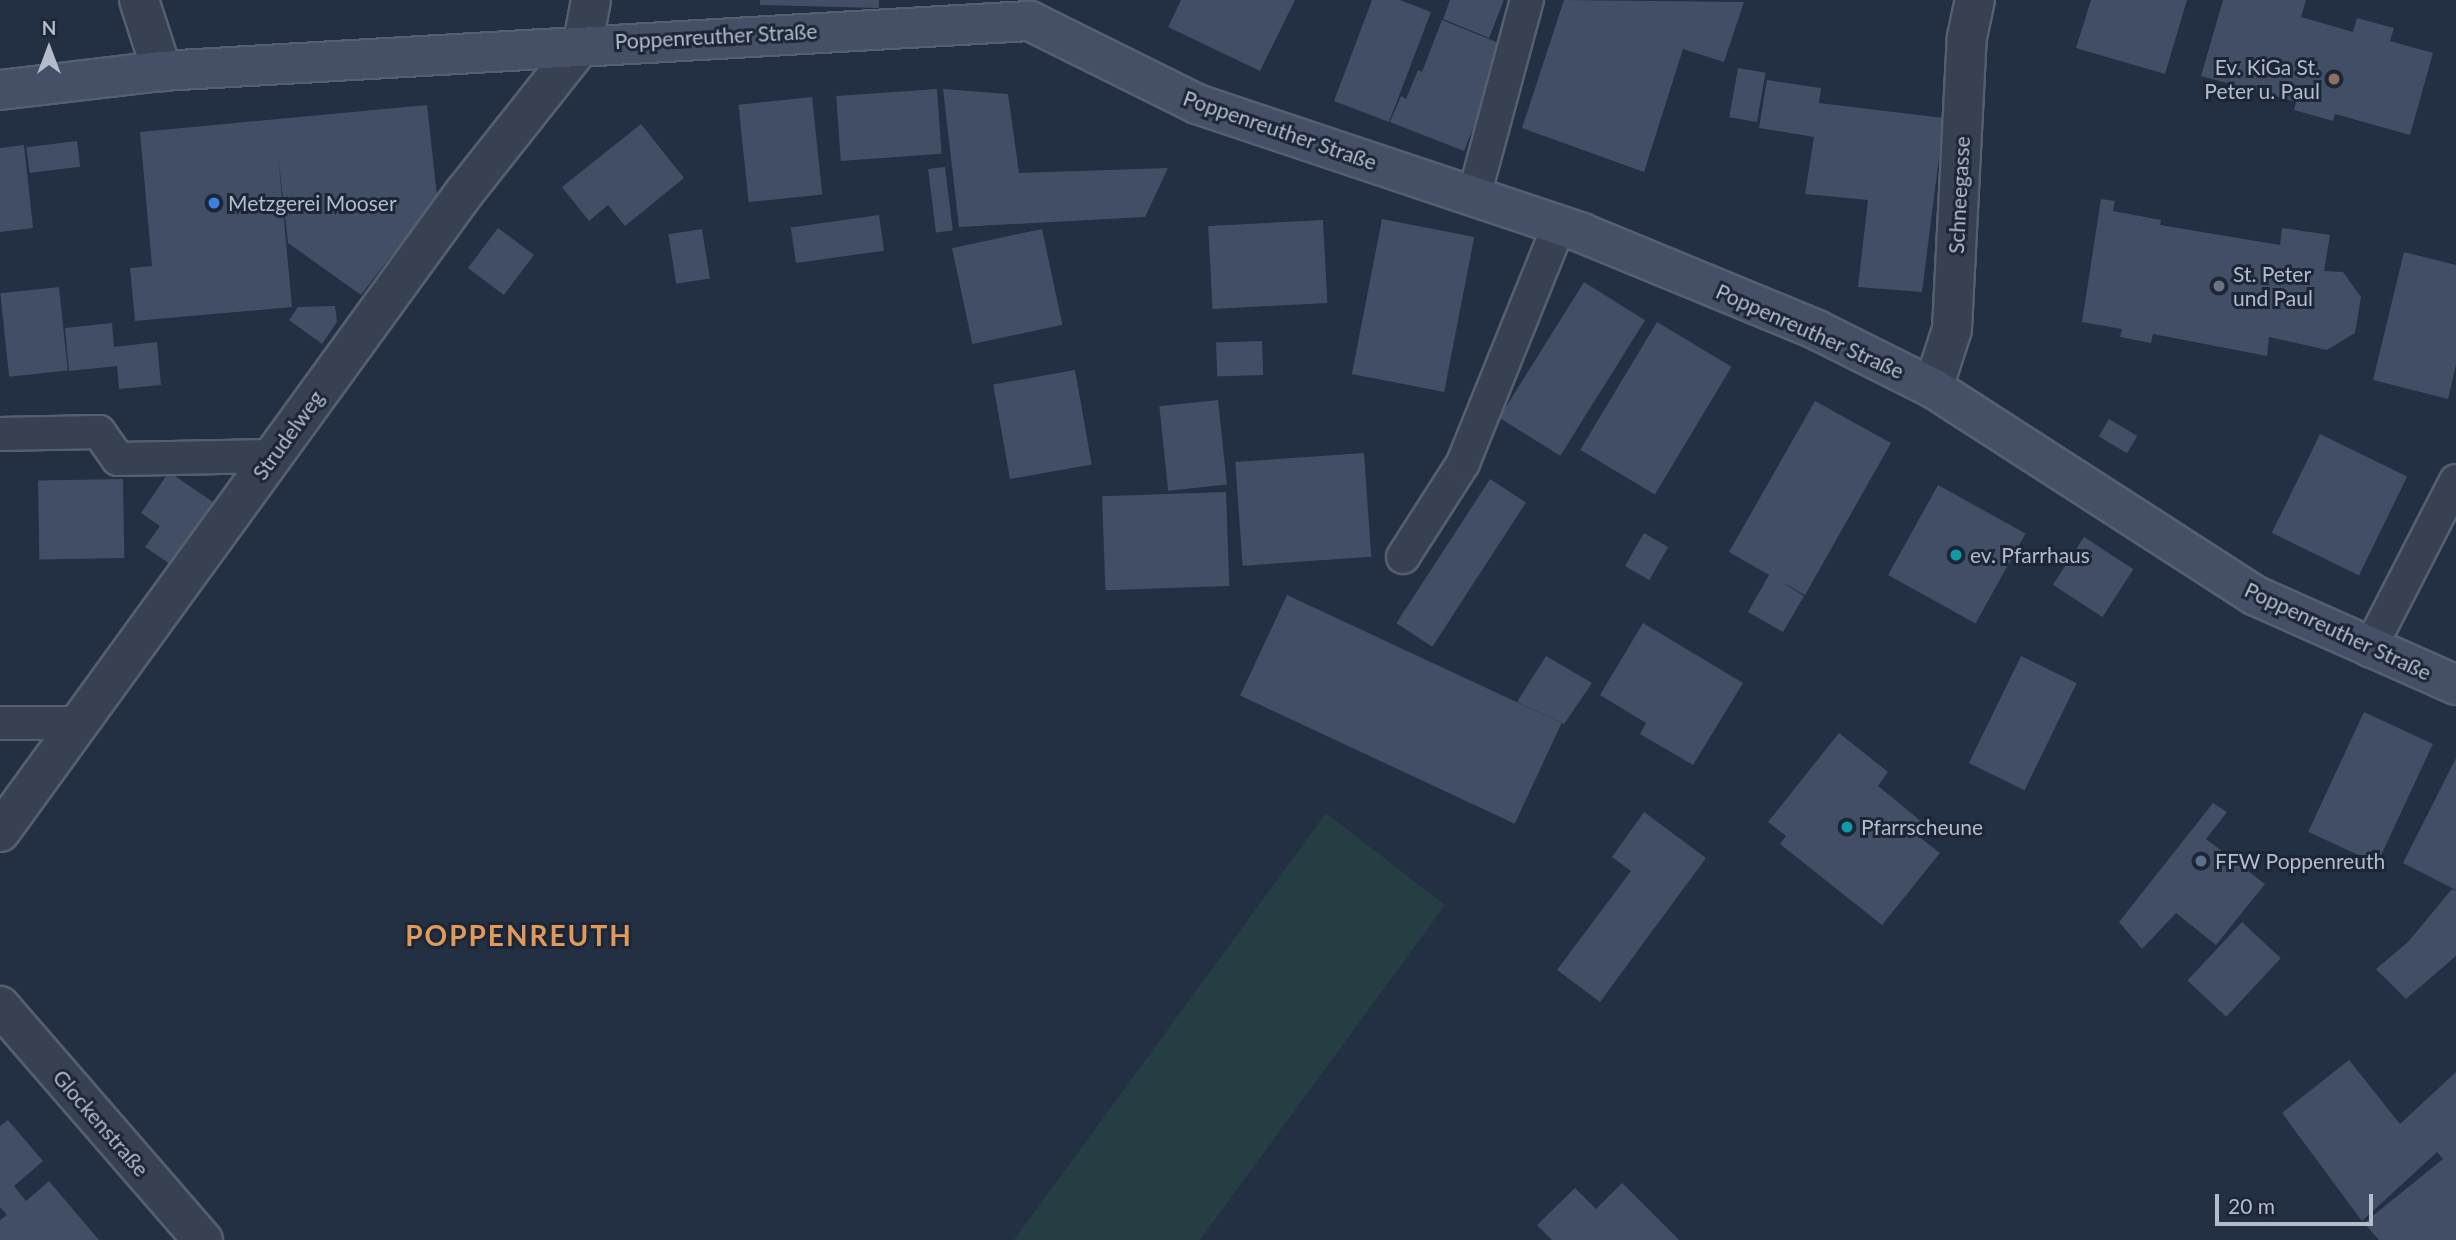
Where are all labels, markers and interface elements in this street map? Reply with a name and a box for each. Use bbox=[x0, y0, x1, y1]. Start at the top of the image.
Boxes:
north arrow bbox=[14, 14, 84, 84]
text: N bbox=[42, 16, 56, 39]
street label: Poppenreuther Straße bbox=[614, 18, 818, 54]
place label: Ev. KiGa St. Peter u. Paul bbox=[2204, 54, 2320, 104]
marker: Ev. KiGa St. Peter u. Paul bbox=[2326, 71, 2342, 87]
street label: Poppenreuther Straße bbox=[1180, 85, 1380, 175]
street label: Schneegasse bbox=[1943, 136, 1975, 254]
place label: Metzgerei Mooser bbox=[228, 190, 397, 216]
marker: Metzgerei Mooser bbox=[206, 195, 222, 211]
place label: St. Peter und Paul bbox=[2233, 261, 2313, 311]
street label: Poppenreuther Straße bbox=[1712, 278, 1908, 384]
marker: St. Peter und Paul bbox=[2211, 278, 2227, 294]
street label: Strudelweg bbox=[247, 386, 329, 484]
place label: ev. Pfarrhaus bbox=[1970, 542, 2090, 568]
marker: ev. Pfarrhaus bbox=[1948, 547, 1964, 563]
street label: Poppenreuther Straße bbox=[2241, 577, 2435, 685]
place label: Pfarrscheune bbox=[1861, 814, 1983, 840]
marker: Pfarrscheune bbox=[1839, 819, 1855, 835]
place label: FFW Poppenreuth bbox=[2215, 848, 2385, 874]
marker: FFW Poppenreuth bbox=[2193, 853, 2209, 869]
district label: POPPENREUTH bbox=[407, 918, 631, 952]
street label: Glockenstraße bbox=[48, 1065, 154, 1181]
scale bar bbox=[2218, 1180, 2376, 1224]
text: 20 m bbox=[2228, 1193, 2275, 1218]

